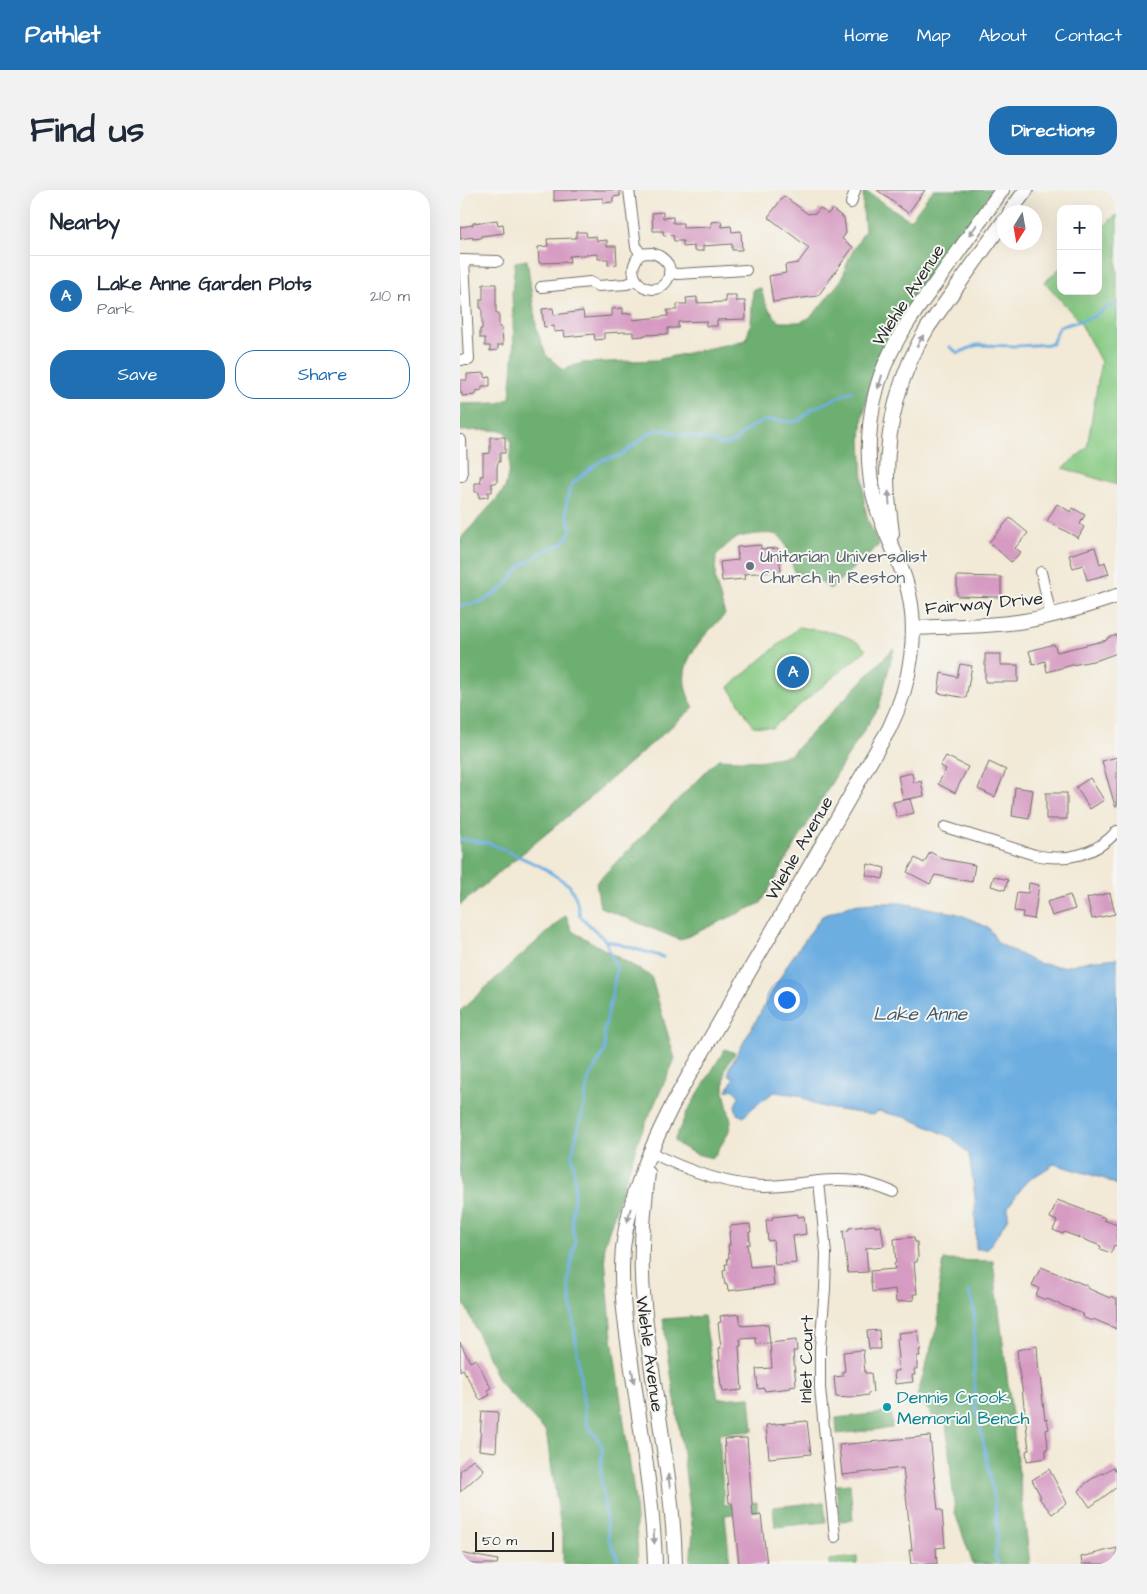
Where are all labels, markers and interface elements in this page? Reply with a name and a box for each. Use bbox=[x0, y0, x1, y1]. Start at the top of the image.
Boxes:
text: Pathlet bbox=[25, 18, 101, 52]
text: Home bbox=[844, 23, 889, 48]
text: Map bbox=[917, 23, 951, 48]
text: About bbox=[979, 23, 1027, 48]
text: Contact bbox=[1055, 23, 1122, 48]
text: Find us bbox=[30, 106, 144, 155]
button: Directions bbox=[989, 106, 1117, 155]
north arrow bbox=[997, 205, 1042, 250]
map controls bbox=[1057, 205, 1102, 295]
button: + bbox=[1057, 205, 1102, 250]
text: Nearby bbox=[50, 208, 120, 237]
one-way arrow bbox=[968, 223, 979, 236]
street label: Wiehle Avenue bbox=[866, 239, 951, 351]
button: − bbox=[1057, 250, 1102, 295]
text: Lake Anne Garden Plots bbox=[97, 271, 312, 298]
text: A bbox=[61, 285, 71, 307]
text: 210 m bbox=[370, 285, 410, 307]
text: Park bbox=[97, 298, 134, 320]
one-way arrow bbox=[915, 335, 924, 348]
button: Save bbox=[50, 350, 225, 399]
button: Share bbox=[235, 350, 410, 399]
one-way arrow bbox=[875, 375, 883, 390]
one-way arrow bbox=[884, 490, 892, 506]
place label: Unitarian Universalist Church in Reston bbox=[760, 544, 928, 590]
marker: Unitarian Universalist Church in Reston bbox=[744, 560, 756, 572]
street label: Fairway Drive bbox=[924, 586, 1044, 622]
pin: A bbox=[777, 653, 809, 691]
street label: Wiehle Avenue bbox=[759, 791, 840, 905]
your location bbox=[774, 987, 800, 1013]
water label: Lake Anne bbox=[873, 1001, 969, 1028]
one-way arrow bbox=[625, 1207, 633, 1222]
street label: Wiehle Avenue bbox=[629, 1295, 670, 1414]
street label: Inlet Court bbox=[793, 1314, 820, 1403]
one-way arrow bbox=[629, 1368, 637, 1384]
place label: Dennis Crook Memorial Bench bbox=[897, 1385, 1030, 1431]
marker: Dennis Crook Memorial Bench bbox=[881, 1401, 893, 1413]
one-way arrow bbox=[664, 1472, 672, 1488]
scale bar bbox=[475, 1529, 554, 1552]
one-way arrow bbox=[650, 1529, 658, 1545]
text: 50 m bbox=[482, 1531, 517, 1551]

